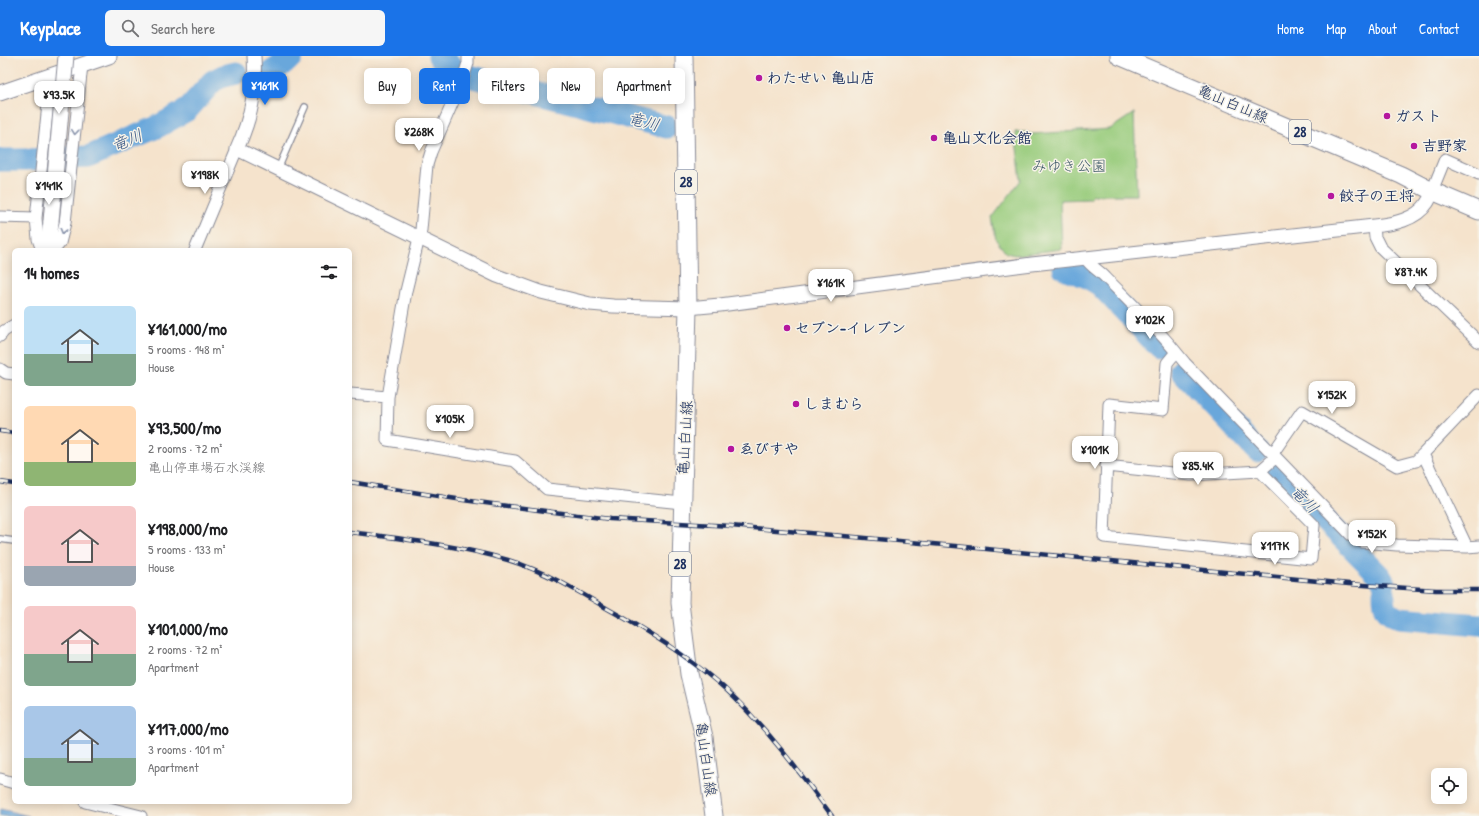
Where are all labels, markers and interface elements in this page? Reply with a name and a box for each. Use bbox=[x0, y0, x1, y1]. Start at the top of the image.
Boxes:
search box bbox=[105, 10, 385, 46]
text: Keyplace bbox=[20, 15, 81, 41]
icon: search bbox=[119, 17, 141, 39]
text: Search here bbox=[151, 18, 215, 39]
text: Home bbox=[1277, 19, 1304, 38]
text: Map bbox=[1326, 19, 1346, 38]
text: About bbox=[1368, 19, 1397, 38]
text: Contact bbox=[1419, 19, 1459, 38]
place label: わたせい 亀山店 bbox=[767, 67, 875, 88]
chip: Buy bbox=[364, 68, 411, 104]
chip: Rent bbox=[419, 68, 470, 104]
chip: Filters bbox=[478, 68, 539, 104]
chip: New bbox=[547, 68, 595, 104]
chip: Apartment bbox=[603, 68, 685, 104]
pin: ¥161K bbox=[237, 72, 293, 106]
marker: わたせい 亀山店 bbox=[754, 73, 764, 83]
text: ¥161K bbox=[251, 76, 279, 94]
street label: 亀山白山線 bbox=[1195, 79, 1272, 128]
pin: ¥93.5K bbox=[26, 81, 92, 115]
text: ¥93.5K bbox=[43, 85, 75, 103]
place label: ガスト bbox=[1395, 105, 1442, 126]
water label: 竜川 bbox=[626, 106, 662, 136]
marker: ガスト bbox=[1382, 111, 1392, 121]
pin: ¥268K bbox=[391, 118, 447, 152]
road number: 28 bbox=[1289, 120, 1311, 144]
text: ¥268K bbox=[404, 122, 434, 140]
water label: 竜川 bbox=[108, 124, 146, 156]
place label: 亀山文化会館 bbox=[942, 127, 1032, 148]
one-way arrow bbox=[71, 129, 80, 135]
marker: 亀山文化会館 bbox=[929, 133, 939, 143]
place label: 吉野家 bbox=[1422, 135, 1467, 156]
marker: 吉野家 bbox=[1409, 141, 1419, 151]
park label: みゆき公園 bbox=[1031, 155, 1107, 176]
pin: ¥198K bbox=[177, 161, 233, 195]
text: ¥198K bbox=[191, 165, 219, 183]
road number: 28 bbox=[675, 170, 697, 194]
pin: ¥141K bbox=[21, 172, 77, 206]
text: ¥141K bbox=[35, 176, 63, 194]
place label: 餃子の王将 bbox=[1339, 185, 1414, 206]
marker: 餃子の王将 bbox=[1326, 191, 1336, 201]
one-way arrow bbox=[59, 227, 68, 234]
pin: ¥87.4K bbox=[1378, 258, 1444, 292]
text: 14 homes bbox=[24, 261, 79, 284]
icon: filters bbox=[318, 261, 340, 283]
text: ¥87.4K bbox=[1395, 262, 1427, 280]
pin: ¥161K bbox=[803, 269, 859, 303]
text: ¥161K bbox=[817, 273, 845, 291]
pin: ¥102K bbox=[1122, 306, 1178, 340]
text: ¥102K bbox=[1135, 310, 1165, 328]
text: ¥161,000/mo bbox=[148, 317, 227, 340]
place label: セブン-イレブン bbox=[795, 317, 906, 338]
icon: home bbox=[56, 322, 104, 370]
marker: セブン-イレブン bbox=[782, 323, 792, 333]
text: 5 rooms · 148 m² bbox=[148, 340, 224, 358]
text: House bbox=[148, 358, 175, 376]
pin: ¥152K bbox=[1304, 381, 1360, 415]
text: ¥152K bbox=[1317, 385, 1347, 403]
place label: しまむら bbox=[804, 393, 864, 414]
marker: しまむら bbox=[791, 399, 801, 409]
street label: 亀山白山線 bbox=[672, 400, 697, 476]
pin: ¥105K bbox=[422, 405, 478, 439]
text: ¥105K bbox=[436, 409, 464, 427]
text: ¥93,500/mo bbox=[148, 416, 221, 439]
icon: home bbox=[56, 422, 104, 470]
pin: ¥101K bbox=[1067, 436, 1123, 470]
place label: ゑびすや bbox=[739, 438, 799, 459]
text: 2 rooms · 72 m² bbox=[148, 439, 222, 457]
text: ¥101K bbox=[1081, 440, 1109, 458]
marker: ゑびすや bbox=[726, 444, 736, 454]
pin: ¥85.4K bbox=[1165, 452, 1231, 486]
text: ¥85.4K bbox=[1182, 456, 1214, 474]
text: 亀山停車場石水渓線 bbox=[148, 458, 265, 476]
water label: 竜川 bbox=[1286, 480, 1324, 518]
text: ¥198,000/mo bbox=[148, 517, 228, 540]
pin: ¥152K bbox=[1344, 520, 1400, 554]
icon: home bbox=[56, 522, 104, 570]
text: ¥152K bbox=[1357, 524, 1387, 542]
pin: ¥117K bbox=[1247, 532, 1303, 566]
text: ¥117K bbox=[1261, 536, 1289, 554]
text: 5 rooms · 133 m² bbox=[148, 540, 226, 558]
road number: 28 bbox=[669, 552, 691, 576]
text: House bbox=[148, 558, 175, 576]
text: ¥101,000/mo bbox=[148, 617, 228, 640]
icon: home bbox=[56, 622, 104, 670]
text: 2 rooms · 72 m² bbox=[148, 640, 222, 658]
text: Apartment bbox=[148, 658, 199, 676]
text: ¥117,000/mo bbox=[148, 717, 229, 740]
street label: 亀山白山線 bbox=[691, 720, 722, 798]
icon: home bbox=[56, 722, 104, 770]
text: 3 rooms · 101 m² bbox=[148, 740, 225, 758]
text: Apartment bbox=[148, 758, 199, 776]
map controls bbox=[1431, 768, 1467, 804]
button: locate bbox=[1431, 768, 1467, 804]

